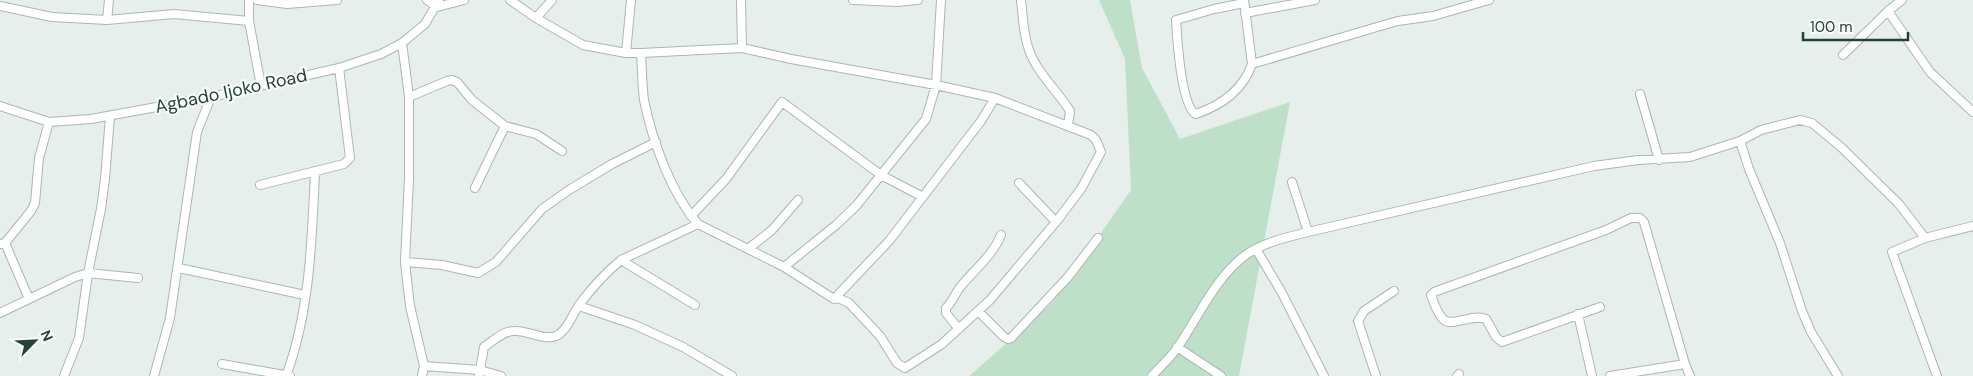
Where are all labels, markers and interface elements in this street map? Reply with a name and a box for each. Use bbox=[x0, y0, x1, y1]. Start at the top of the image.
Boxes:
scale bar bbox=[1803, 10, 1908, 42]
text: 100 m bbox=[1810, 17, 1853, 37]
street label: Agbado Ijoko Road bbox=[153, 63, 309, 119]
north arrow bbox=[10, 316, 60, 366]
text: N bbox=[37, 327, 57, 344]

